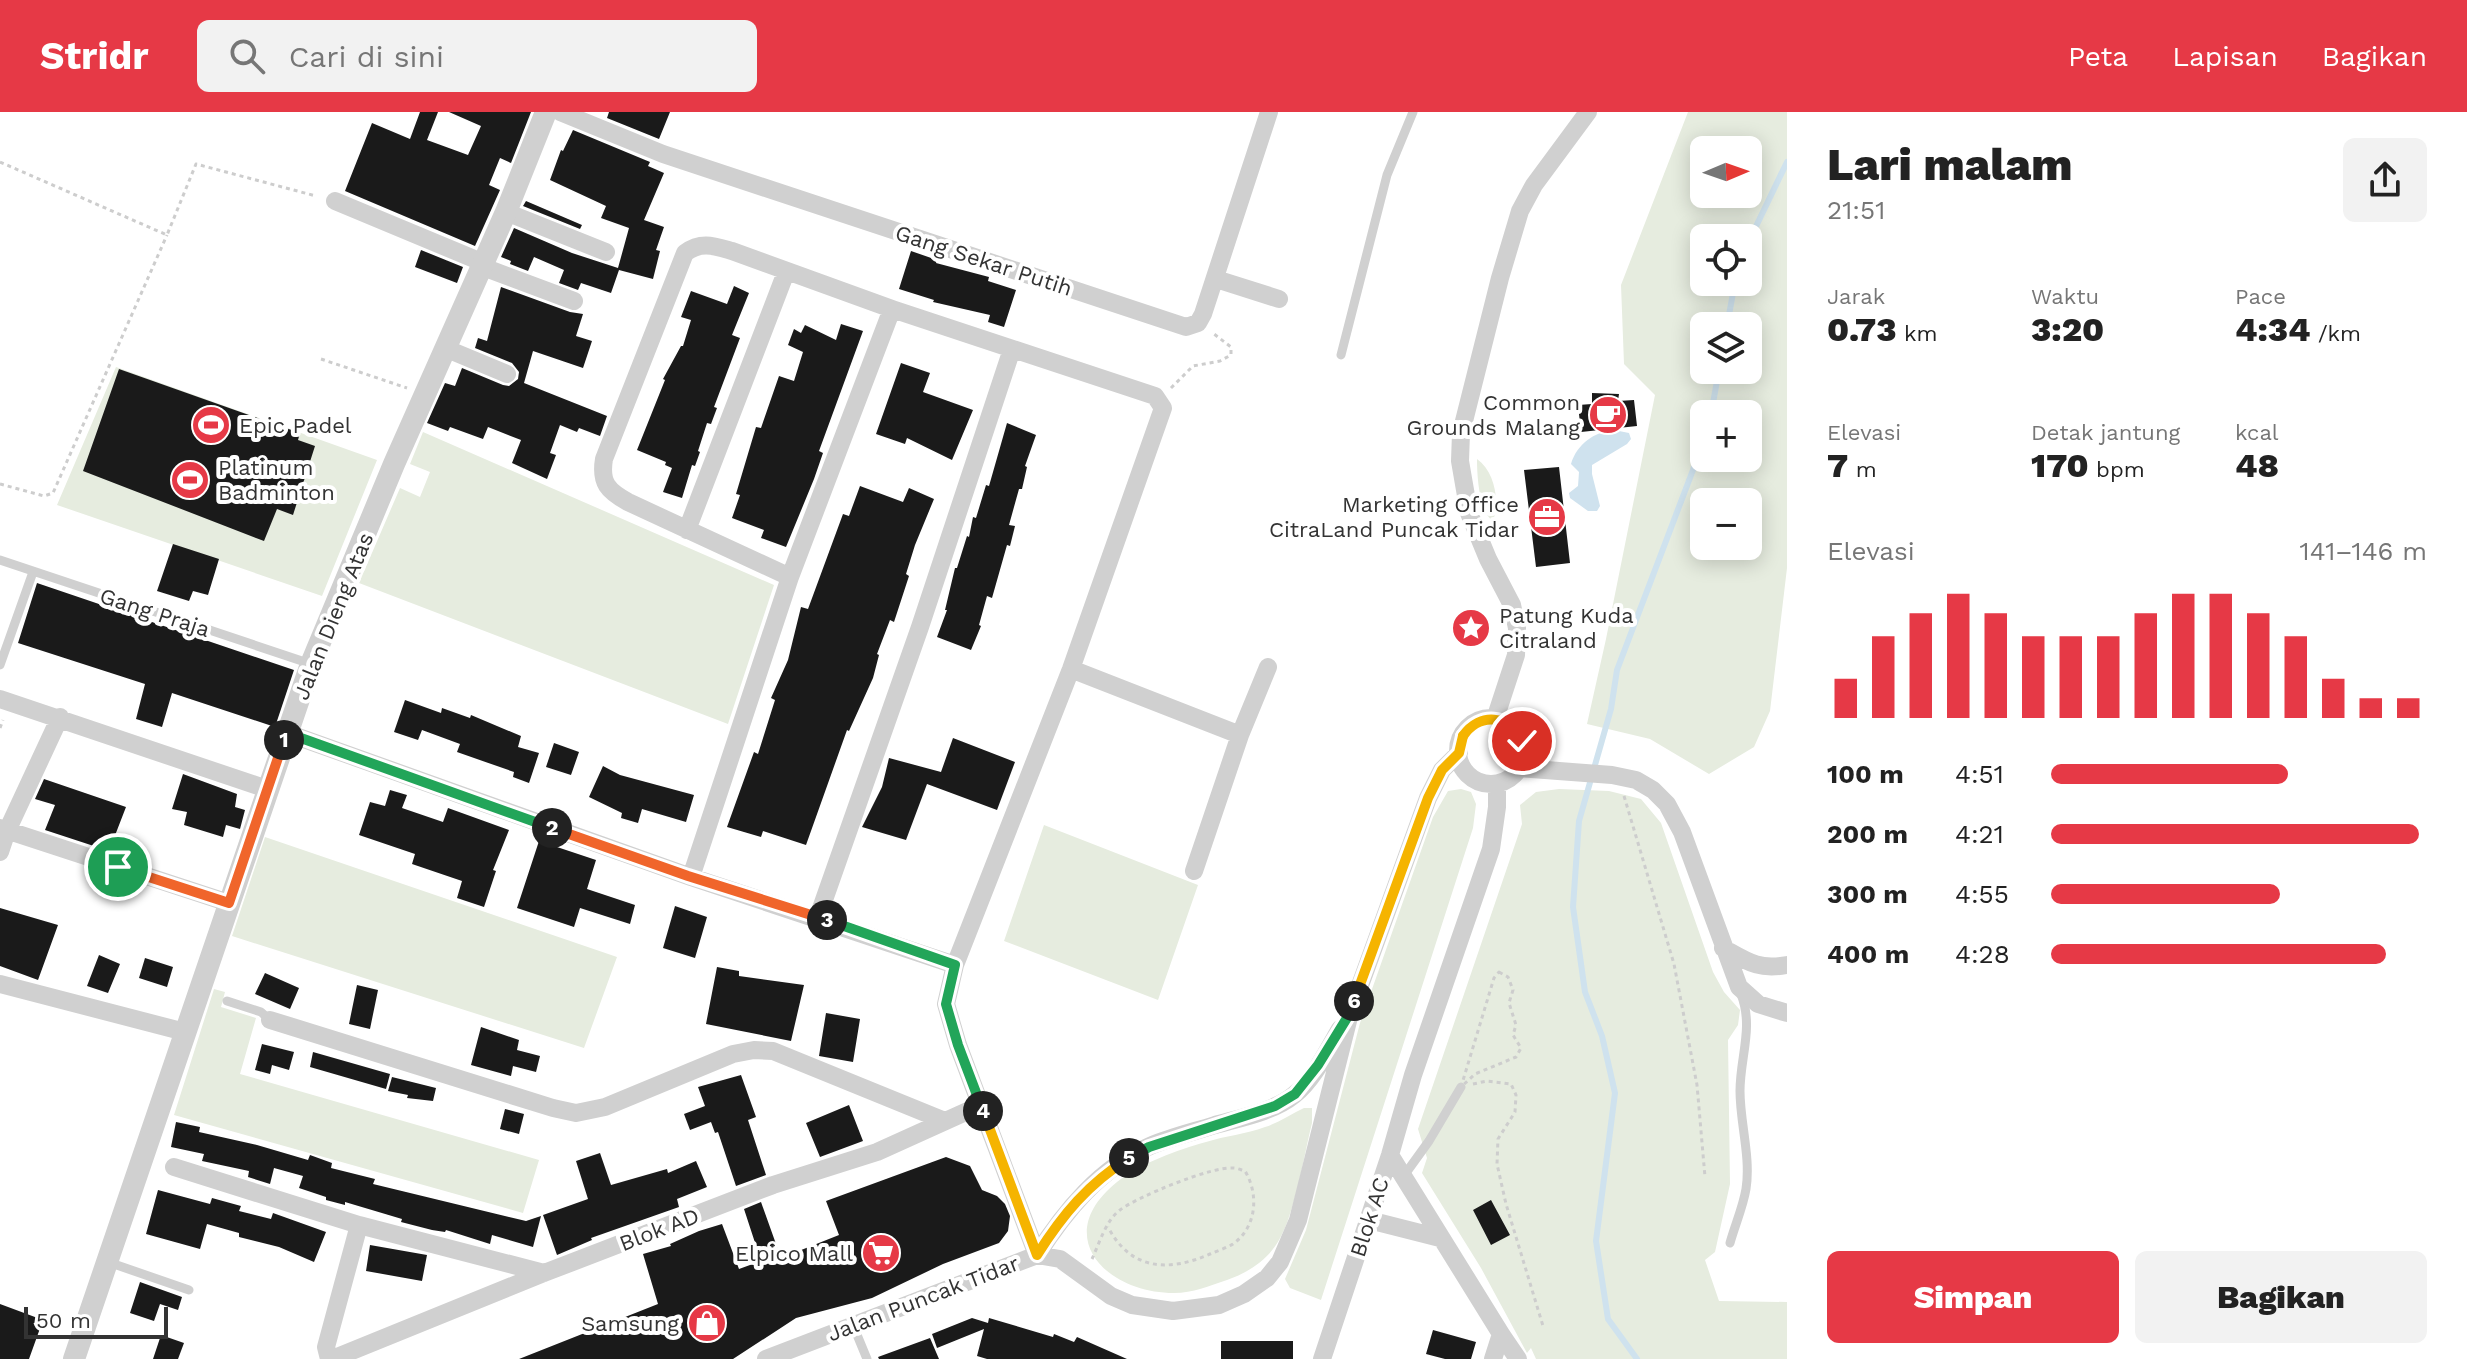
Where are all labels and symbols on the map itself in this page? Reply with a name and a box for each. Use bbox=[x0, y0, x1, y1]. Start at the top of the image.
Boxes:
north arrow bbox=[1690, 136, 1762, 208]
street label: Gang Sekar Putih bbox=[892, 220, 1075, 301]
place label: Common Grounds Malang bbox=[1407, 390, 1580, 440]
cafe icon: Common Grounds Malang bbox=[1587, 394, 1629, 436]
sports icon: Epic Padel bbox=[190, 404, 232, 446]
place label: Epic Padel bbox=[239, 413, 352, 438]
place label: Platinum Badminton bbox=[218, 455, 335, 505]
sports icon: Platinum Badminton bbox=[169, 459, 211, 501]
place label: Marketing Office CitraLand Puncak Tidar bbox=[1269, 492, 1519, 542]
office icon: Marketing Office CitraLand Puncak Tidar bbox=[1526, 496, 1568, 538]
street label: Jalan Dieng Atas bbox=[289, 529, 378, 703]
street label: Gang Praja bbox=[97, 583, 213, 642]
place label: Patung Kuda Citraland bbox=[1499, 603, 1634, 653]
place icon: Patung Kuda Citraland bbox=[1450, 607, 1492, 649]
pin bbox=[1488, 707, 1556, 775]
pin: 1 bbox=[264, 720, 304, 760]
pin: 2 bbox=[532, 808, 572, 848]
pin bbox=[84, 833, 152, 901]
pin: 3 bbox=[807, 900, 847, 940]
pin: 6 bbox=[1334, 981, 1374, 1021]
pin: 4 bbox=[963, 1091, 1003, 1131]
pin: 5 bbox=[1109, 1138, 1149, 1178]
street label: Blok AC bbox=[1345, 1174, 1394, 1260]
street label: Blok AD bbox=[616, 1203, 703, 1256]
supermarket icon: Elpico Mall bbox=[860, 1232, 902, 1274]
place label: Elpico Mall bbox=[735, 1241, 853, 1266]
street label: Jalan Puncak Tidar bbox=[824, 1250, 1022, 1347]
shop icon: Samsung bbox=[686, 1302, 728, 1344]
scale bar bbox=[24, 1303, 168, 1339]
place label: Samsung bbox=[581, 1311, 679, 1336]

